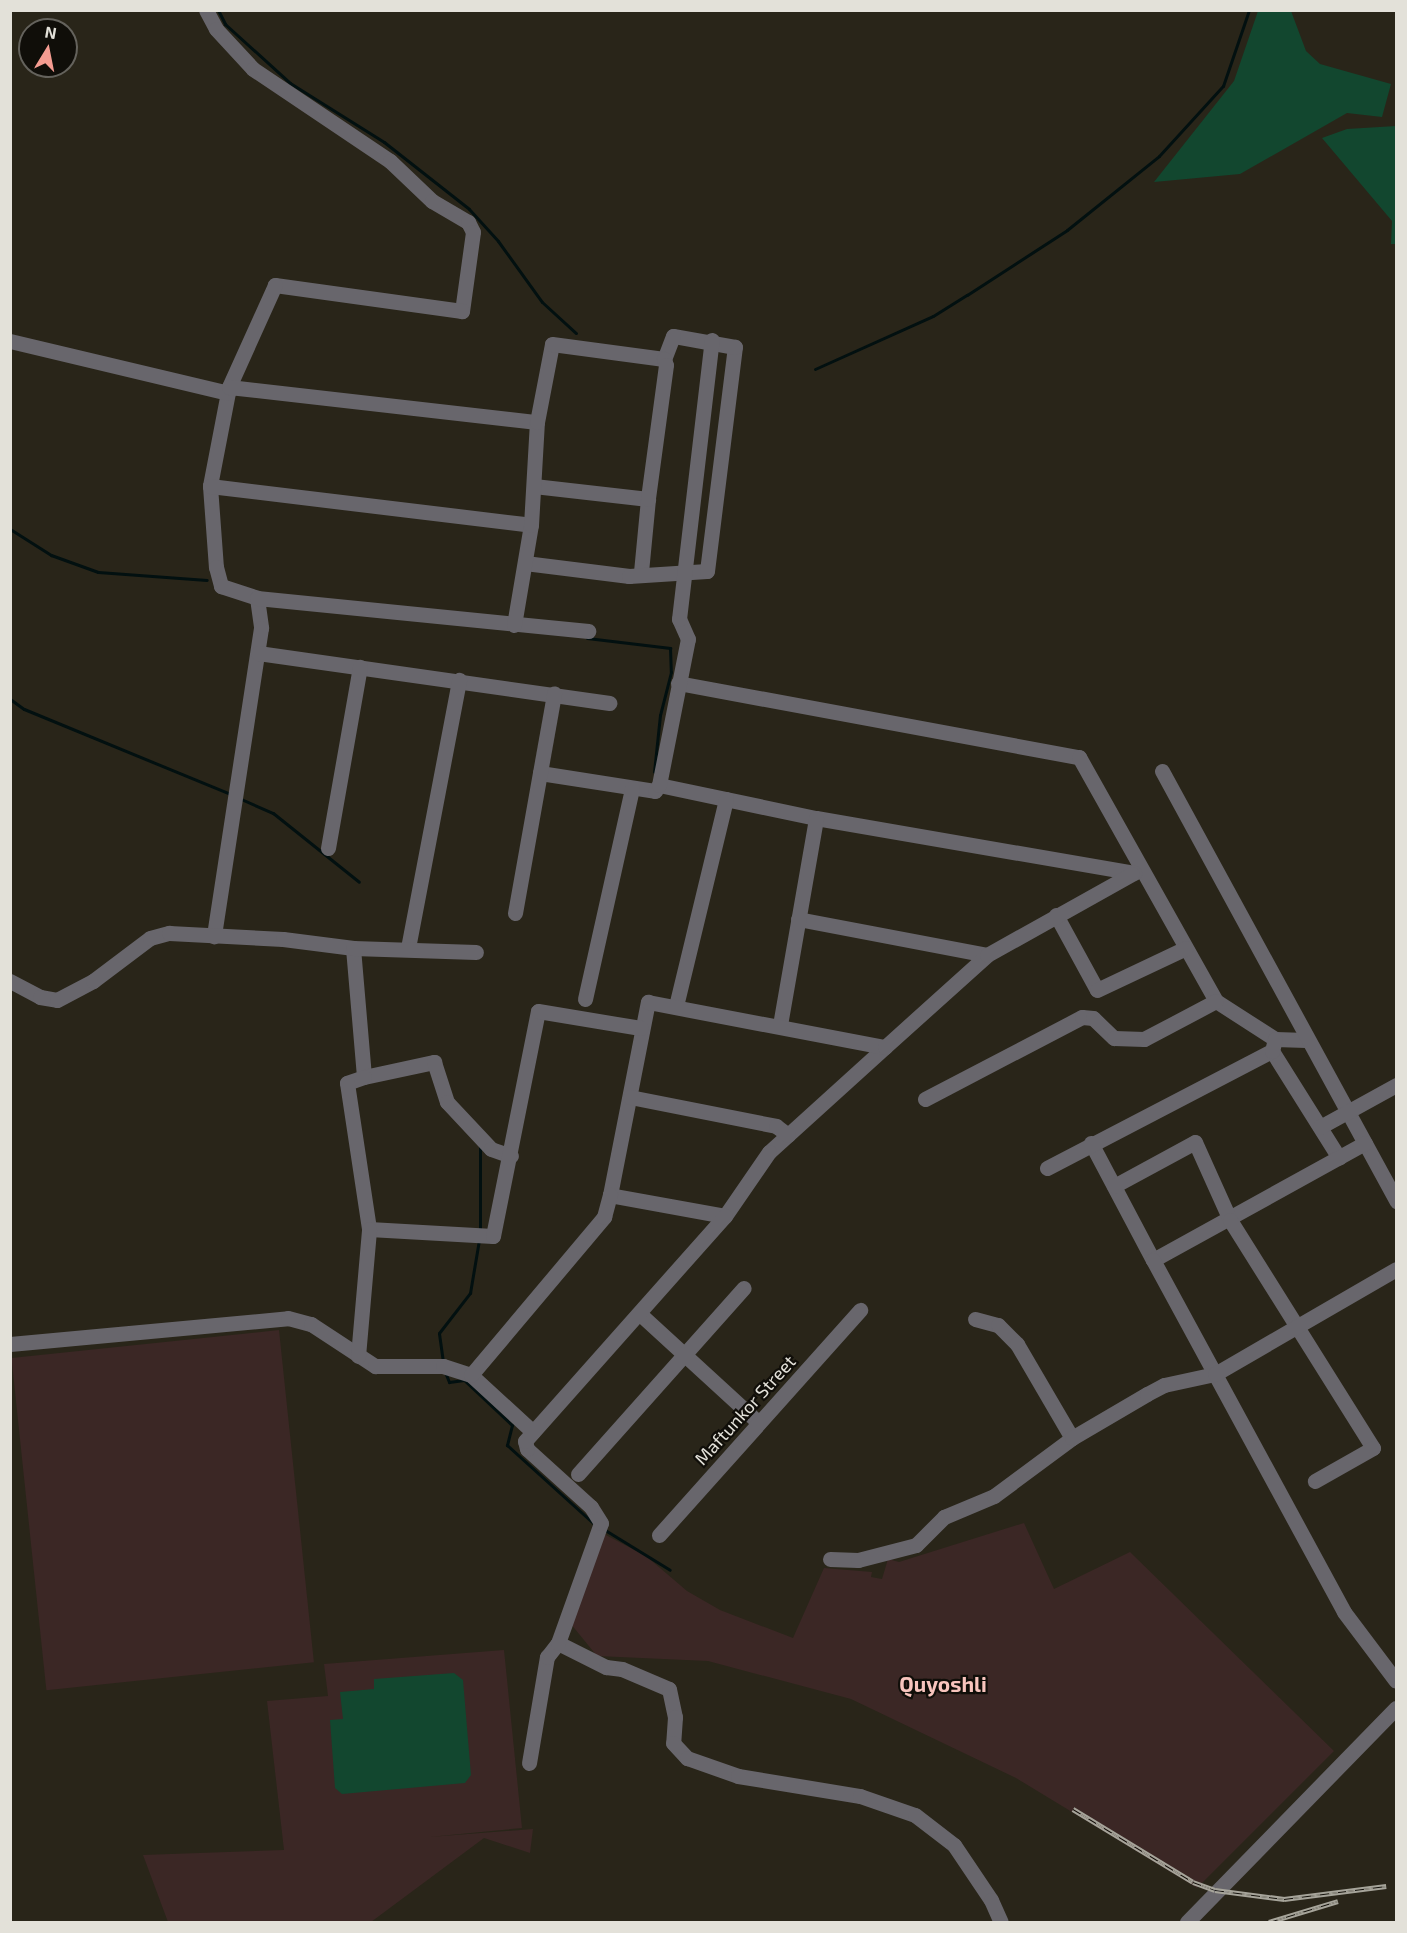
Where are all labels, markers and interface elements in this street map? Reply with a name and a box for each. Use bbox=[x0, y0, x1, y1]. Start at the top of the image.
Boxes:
north arrow bbox=[18, 18, 78, 78]
text: N bbox=[44, 21, 58, 42]
street label: Maftunkor Street bbox=[690, 1351, 800, 1469]
district label: Quyoshli bbox=[899, 1671, 987, 1697]

